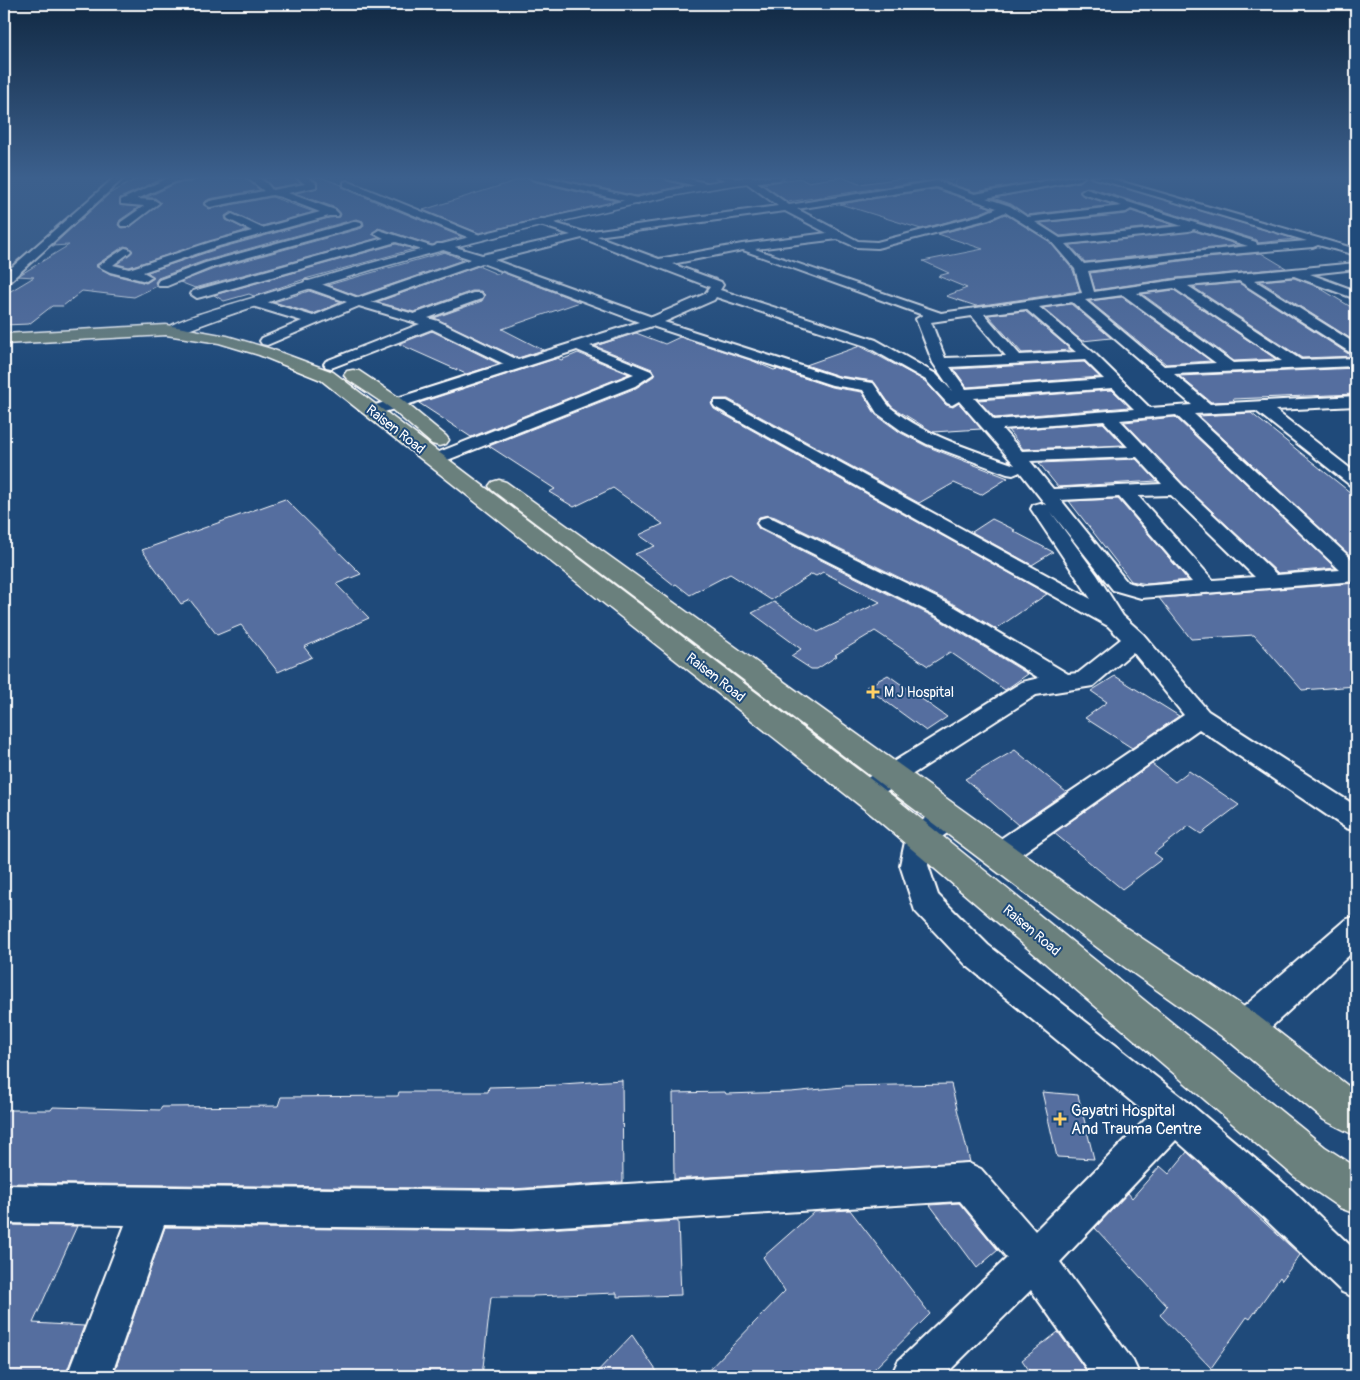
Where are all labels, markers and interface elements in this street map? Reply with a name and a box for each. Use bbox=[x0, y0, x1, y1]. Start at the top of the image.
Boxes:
street label: Raisen Road bbox=[363, 401, 429, 458]
street label: Raisen Road bbox=[683, 649, 749, 706]
place label: M J Hospital bbox=[884, 684, 954, 701]
marker: M J Hospital bbox=[866, 685, 880, 699]
street label: Raisen Road bbox=[999, 901, 1064, 959]
place label: Gayatri Hospital And Trauma Centre bbox=[1071, 1101, 1202, 1139]
marker: Gayatri Hospital And Trauma Centre bbox=[1053, 1112, 1067, 1126]

